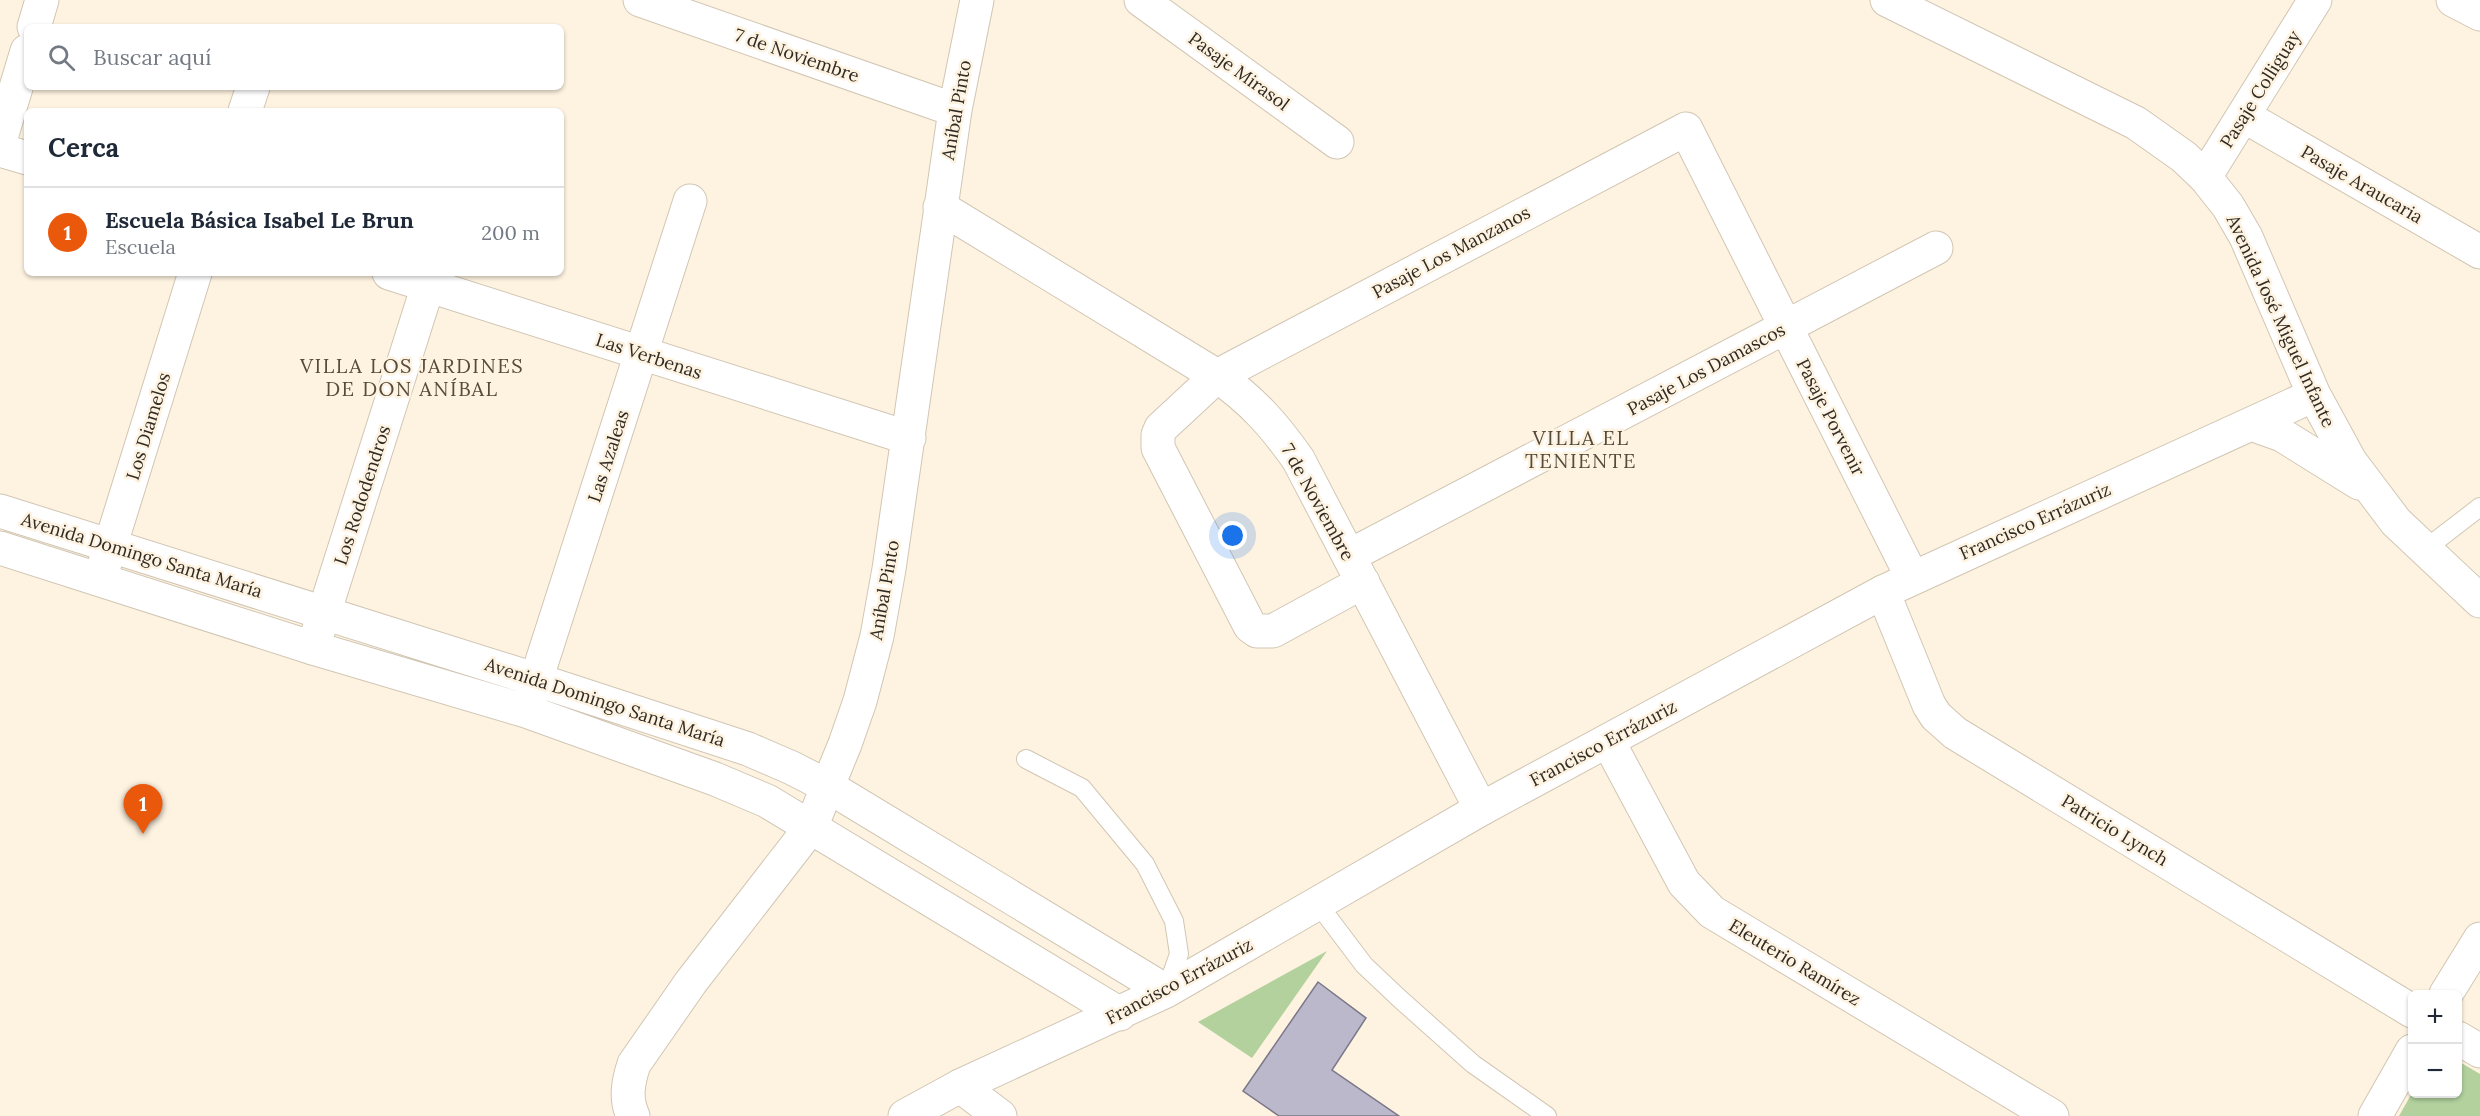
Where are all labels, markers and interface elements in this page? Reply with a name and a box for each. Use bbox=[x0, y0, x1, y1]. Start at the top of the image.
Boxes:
street label: 7 de Noviembre bbox=[732, 23, 863, 87]
search box bbox=[24, 24, 564, 90]
street label: Pasaje Colliguay bbox=[2215, 26, 2306, 152]
street label: Pasaje Mirasol bbox=[1184, 27, 1294, 115]
icon: search bbox=[45, 41, 78, 74]
text: Buscar aquí bbox=[93, 43, 211, 71]
street label: Aníbal Pinto bbox=[936, 58, 976, 163]
text: Cerca bbox=[48, 131, 119, 164]
street label: Pasaje Araucaria bbox=[2297, 140, 2427, 228]
street label: Pasaje Los Manzanos bbox=[1368, 201, 1534, 303]
text: Escuela Básica Isabel Le Brun bbox=[105, 206, 414, 234]
street label: Avenida José Miguel Infante bbox=[2221, 210, 2340, 431]
text: 1 bbox=[63, 220, 72, 245]
text: 200 m bbox=[481, 220, 540, 245]
text: Escuela bbox=[105, 234, 176, 259]
street label: Pasaje Los Damascos bbox=[1623, 318, 1789, 420]
street label: Las Verbenas bbox=[593, 328, 705, 384]
district label: VILLA LOS JARDINES DE DON ANÍBAL bbox=[299, 353, 524, 401]
street label: Pasaje Porvenir bbox=[1792, 354, 1871, 480]
street label: Los Diamelos bbox=[121, 369, 175, 483]
street label: Las Azaleas bbox=[582, 407, 634, 505]
street label: Los Rododendros bbox=[329, 422, 395, 568]
district label: VILLA EL TENIENTE bbox=[1525, 425, 1637, 473]
street label: 7 de Noviembre bbox=[1276, 439, 1360, 565]
street label: Francisco Errázuriz bbox=[1956, 477, 2114, 565]
street label: Avenida Domingo Santa María bbox=[18, 507, 265, 603]
your location bbox=[1218, 521, 1247, 550]
street label: Aníbal Pinto bbox=[864, 538, 904, 643]
street label: Avenida Domingo Santa María bbox=[481, 652, 728, 752]
street label: Francisco Errázuriz bbox=[1526, 695, 1680, 791]
pin: 1 bbox=[124, 784, 162, 834]
street label: Patricio Lynch bbox=[2057, 789, 2173, 871]
street label: Eleuterio Ramírez bbox=[1725, 914, 1865, 1010]
street label: Francisco Errázuriz bbox=[1102, 933, 1256, 1029]
map controls bbox=[2408, 990, 2462, 1098]
button: + bbox=[2408, 990, 2462, 1044]
button: − bbox=[2408, 1044, 2462, 1098]

